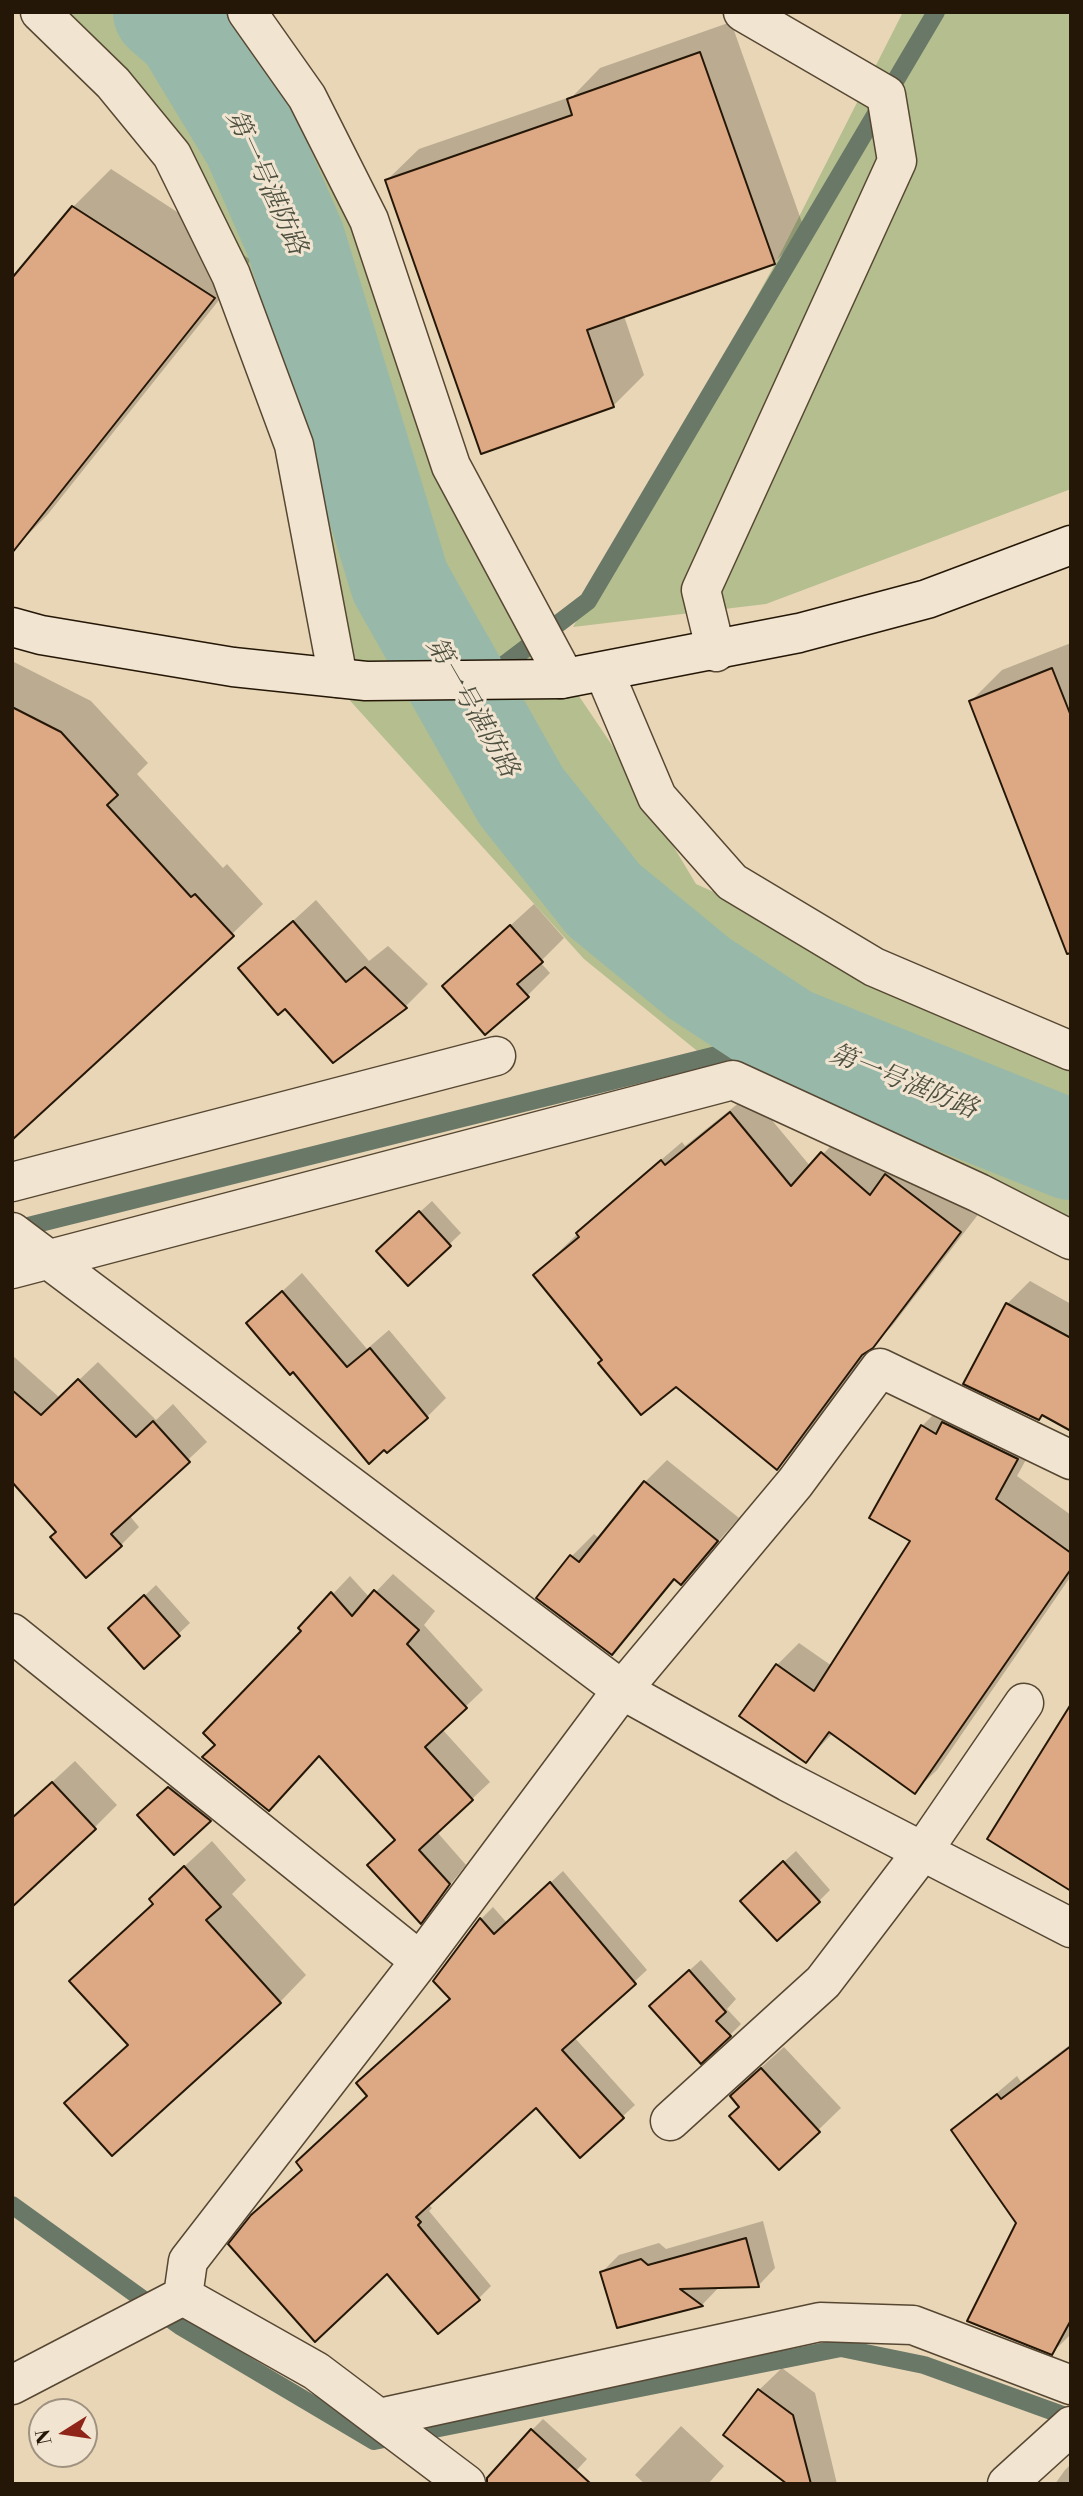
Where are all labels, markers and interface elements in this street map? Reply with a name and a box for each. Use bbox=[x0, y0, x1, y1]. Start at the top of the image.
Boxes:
water label: 第一号湛防路 bbox=[218, 106, 312, 260]
water label: 第一号湛防路 bbox=[418, 633, 524, 783]
water label: 第一号湛防路 bbox=[825, 1039, 981, 1127]
north arrow bbox=[28, 2398, 98, 2468]
text: N bbox=[31, 2427, 58, 2447]

